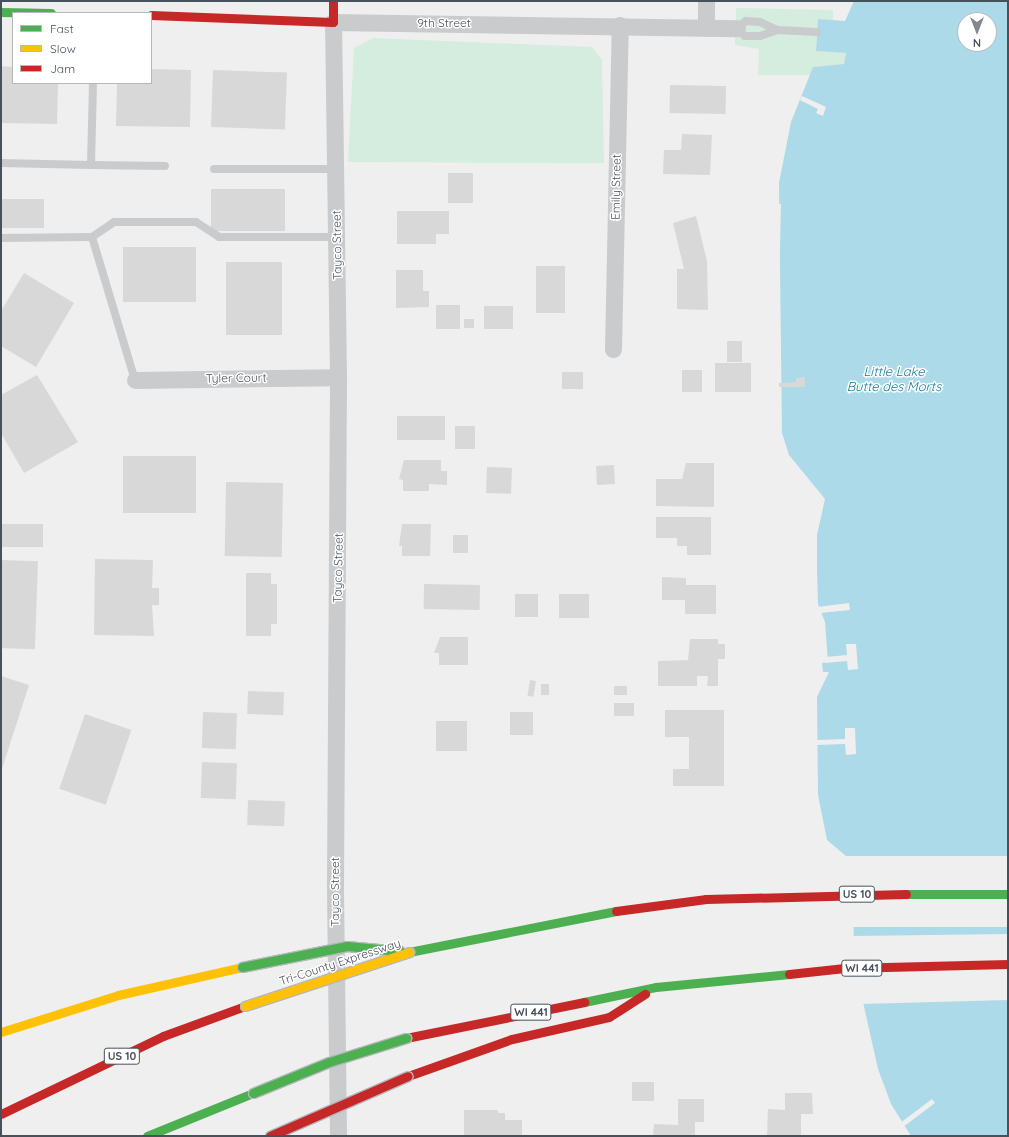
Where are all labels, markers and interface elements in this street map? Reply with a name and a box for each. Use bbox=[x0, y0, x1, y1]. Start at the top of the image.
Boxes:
legend bbox=[12, 12, 152, 84]
north arrow bbox=[957, 12, 997, 52]
street label: 9th Street bbox=[417, 16, 471, 30]
text: Fast bbox=[50, 21, 74, 36]
text: N bbox=[973, 36, 981, 50]
text: Slow bbox=[50, 41, 76, 56]
text: Jam bbox=[50, 61, 75, 76]
street label: Emily Street bbox=[608, 154, 624, 220]
street label: Tayco Street bbox=[329, 210, 345, 280]
water label: Little Lake Butte des Morts bbox=[847, 364, 941, 395]
street label: Tyler Court bbox=[205, 370, 267, 386]
street label: Tayco Street bbox=[330, 533, 346, 603]
street label: Tayco Street bbox=[328, 857, 342, 927]
road number: US 10 bbox=[838, 885, 876, 903]
street label: Tri-County Expressway bbox=[277, 936, 403, 988]
road number: WI 441 bbox=[841, 959, 883, 977]
road number: WI 441 bbox=[510, 1003, 552, 1021]
road number: US 10 bbox=[103, 1047, 141, 1065]

